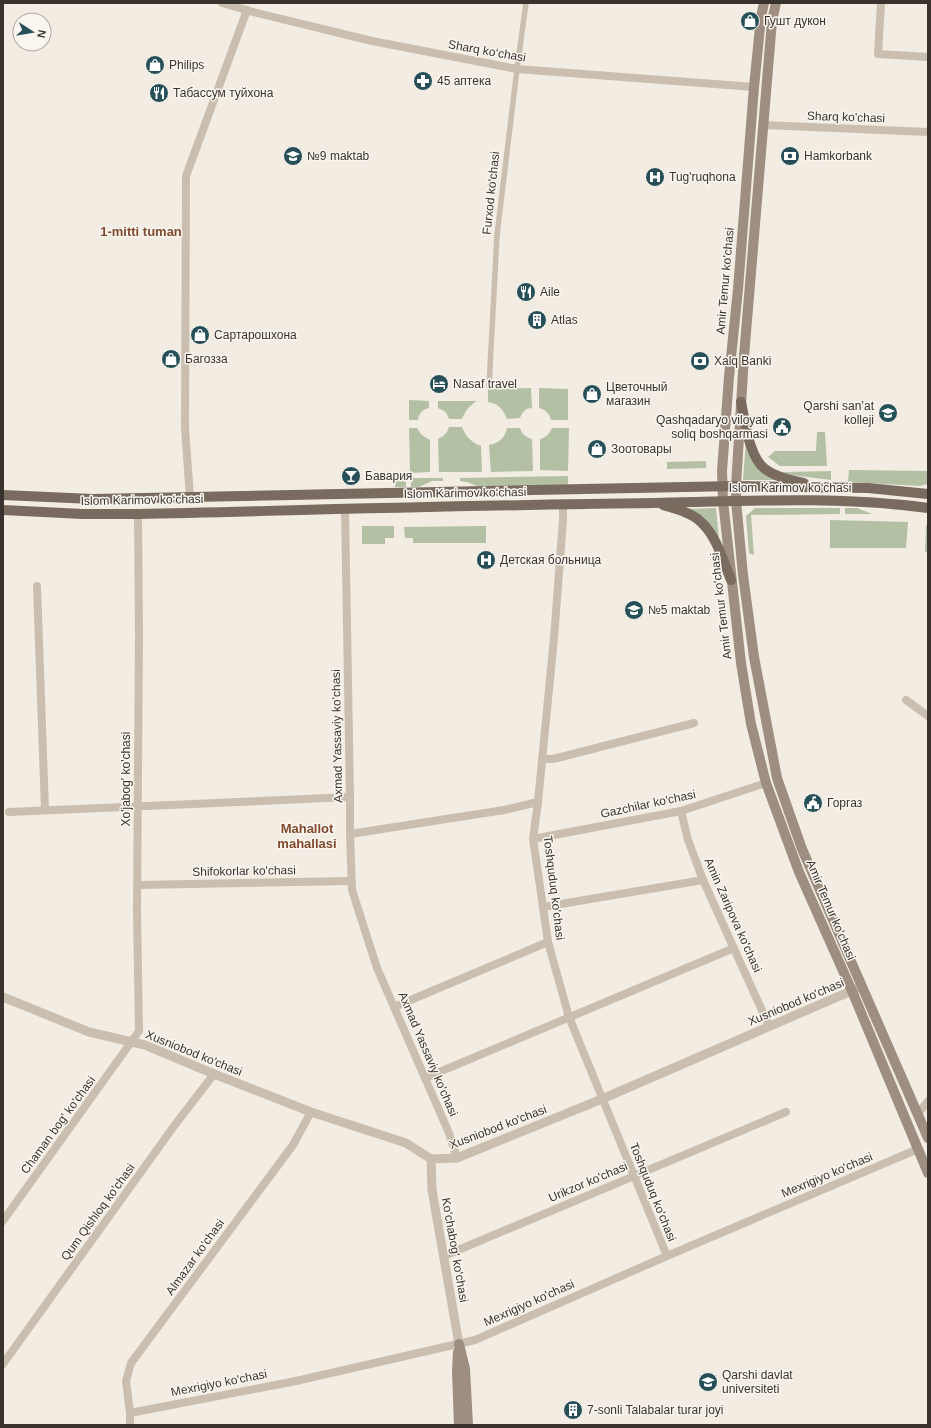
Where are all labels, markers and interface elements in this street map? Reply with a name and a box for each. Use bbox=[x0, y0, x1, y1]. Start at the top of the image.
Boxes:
shop icon: Гушт дукон bbox=[739, 10, 761, 32]
north arrow bbox=[12, 12, 52, 52]
place label: Гушт дукон bbox=[764, 14, 826, 28]
text: N bbox=[35, 29, 48, 39]
street label: Sharq ko‘chasi bbox=[447, 37, 527, 65]
shop icon: Philips bbox=[144, 54, 166, 76]
place label: Philips bbox=[169, 58, 204, 72]
pharmacy icon: 45 аптека bbox=[412, 70, 434, 92]
place label: 45 аптека bbox=[437, 74, 491, 88]
restaurant icon: Табассум туйхона bbox=[148, 82, 170, 104]
place label: Табассум туйхона bbox=[173, 86, 274, 100]
street label: Sharq ko'chasi bbox=[807, 109, 885, 125]
school or university icon: №9 maktab bbox=[282, 145, 304, 167]
bank icon: Hamkorbank bbox=[779, 145, 801, 167]
place label: №9 maktab bbox=[307, 149, 370, 163]
place label: Hamkorbank bbox=[804, 149, 873, 163]
street label: Furxod ko'chasi bbox=[480, 151, 502, 235]
hospital icon: Tug'ruqhona bbox=[644, 166, 666, 188]
place label: Tug'ruqhona bbox=[669, 170, 736, 184]
district label: 1-mitti tuman bbox=[100, 224, 182, 239]
street label: Amir Temur ko'chasi bbox=[713, 227, 737, 335]
restaurant icon: Aile bbox=[515, 281, 537, 303]
place label: Aile bbox=[540, 285, 560, 299]
building icon: Atlas bbox=[526, 309, 548, 331]
place label: Atlas bbox=[551, 313, 578, 327]
shop icon: Сартарошхона bbox=[189, 324, 211, 346]
place label: Сартарошхона bbox=[214, 328, 297, 342]
shop icon: Багозза bbox=[160, 348, 182, 370]
bank icon: Xalq Banki bbox=[689, 350, 711, 372]
place label: Багозза bbox=[185, 352, 228, 366]
place label: Xalq Banki bbox=[714, 354, 771, 368]
hotel icon: Nasaf travel bbox=[428, 373, 450, 395]
place label: Nasaf travel bbox=[453, 377, 517, 391]
place label: Цветочный магазин bbox=[606, 380, 667, 408]
shop icon: Цветочный магазин bbox=[581, 383, 603, 405]
place label: Qarshi san’at kolleji bbox=[803, 399, 875, 427]
school or university icon: Qarshi san’at kolleji bbox=[877, 402, 899, 424]
place label: Qashqadaryo viloyati soliq boshqarmasi bbox=[656, 413, 768, 441]
public building icon: Qashqadaryo viloyati soliq boshqarmasi bbox=[771, 416, 793, 438]
shop icon: Зоотовары bbox=[586, 438, 608, 460]
place label: Зоотовары bbox=[611, 442, 672, 456]
bar icon: Бавария bbox=[340, 465, 362, 487]
place label: Бавария bbox=[365, 469, 412, 483]
street label: Islom Karimov ko‘chasi bbox=[729, 481, 851, 495]
street label: Islom Karimov ko‘chasi bbox=[404, 485, 526, 501]
street label: Islom Karimov ko‘chasi bbox=[81, 492, 203, 508]
hospital icon: Детская больница bbox=[475, 549, 497, 571]
street label: Amir Temur ko'chasi bbox=[708, 552, 734, 660]
place label: Детская больница bbox=[500, 553, 602, 567]
school or university icon: №5 maktab bbox=[623, 599, 645, 621]
place label: №5 maktab bbox=[648, 603, 711, 617]
street label: Axmad Yassaviy ko'chasi bbox=[329, 669, 345, 803]
street label: Xo'jabog' ko'chasi bbox=[119, 732, 133, 826]
street label: Gazchilar ko'chasi bbox=[599, 787, 697, 821]
public building icon: Горгаз bbox=[802, 792, 824, 814]
place label: Горгаз bbox=[827, 796, 863, 810]
district label: Mahallot mahallasi bbox=[277, 821, 337, 851]
street label: Toshquduq ko'chasi bbox=[541, 835, 567, 941]
street label: Amin Zaripova ko'chasi bbox=[701, 856, 765, 974]
street label: Amir Temur ko'chasi bbox=[804, 858, 858, 962]
street label: Shifokorlar ko'chasi bbox=[192, 863, 296, 879]
street label: Xusniobod ko'chasi bbox=[746, 975, 846, 1029]
street label: Axmad Yassaviy ko'chasi bbox=[395, 990, 461, 1118]
street label: Xusniobod ko'chasi bbox=[144, 1027, 244, 1079]
street label: Chaman bog' ko'chasi bbox=[18, 1073, 98, 1177]
street label: Xusniobod ko'chasi bbox=[447, 1102, 549, 1152]
street label: Toshquduq ko'chasi bbox=[627, 1141, 679, 1243]
street label: Mexrigiyo ko'chasi bbox=[779, 1149, 875, 1201]
street label: Urikzor ko'chasi bbox=[546, 1159, 630, 1205]
street label: Qum Qishloq ko'chasi bbox=[58, 1161, 138, 1263]
street label: Ko‘chabog‘ ko‘chasi bbox=[439, 1197, 471, 1303]
street label: Almazar ko'chasi bbox=[163, 1216, 227, 1298]
street label: Mexrigiyo ko'chasi bbox=[482, 1277, 576, 1329]
street label: Mexrigiyo ko'chasi bbox=[170, 1367, 268, 1399]
place label: Qarshi davlat universiteti bbox=[722, 1368, 793, 1396]
school or university icon: Qarshi davlat universiteti bbox=[697, 1371, 719, 1393]
building icon: 7-sonli Talabalar turar joyi bbox=[562, 1399, 584, 1421]
place label: 7-sonli Talabalar turar joyi bbox=[587, 1403, 724, 1417]

